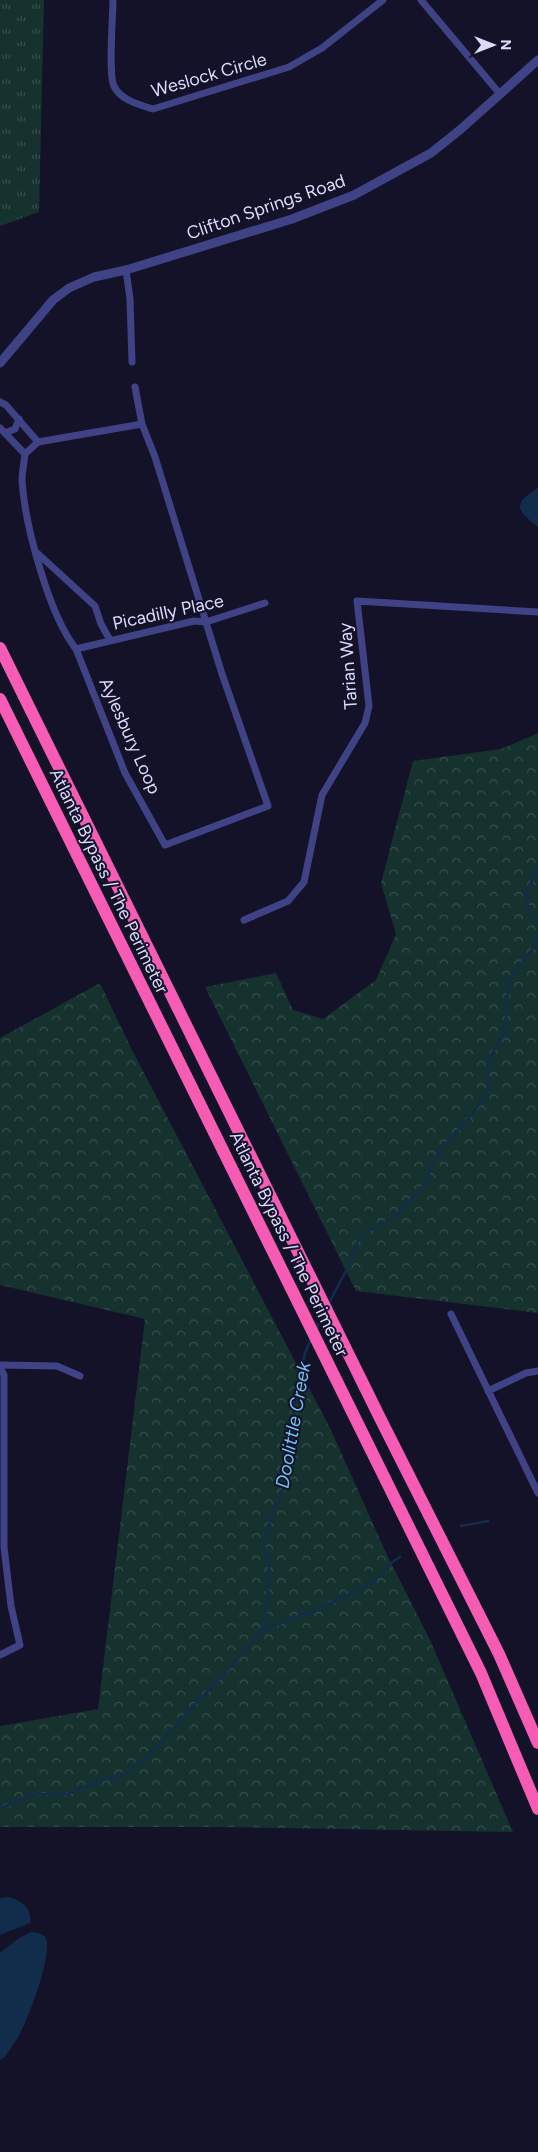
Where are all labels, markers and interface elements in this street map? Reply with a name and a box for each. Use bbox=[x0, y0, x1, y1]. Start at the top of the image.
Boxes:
north arrow bbox=[468, 20, 518, 70]
text: N bbox=[497, 40, 514, 50]
street label: Weslock Circle bbox=[149, 48, 269, 102]
street label: Clifton Springs Road bbox=[184, 170, 348, 244]
street label: Picadilly Place bbox=[110, 589, 226, 635]
street label: Tarian Way bbox=[334, 621, 362, 710]
street label: Aylesbury Loop bbox=[95, 674, 165, 798]
street label: Atlanta Bypass / The Perimeter bbox=[45, 765, 173, 997]
street label: Atlanta Bypass / The Perimeter bbox=[225, 1128, 353, 1360]
water label: Doolittle Creek bbox=[271, 1359, 316, 1490]

